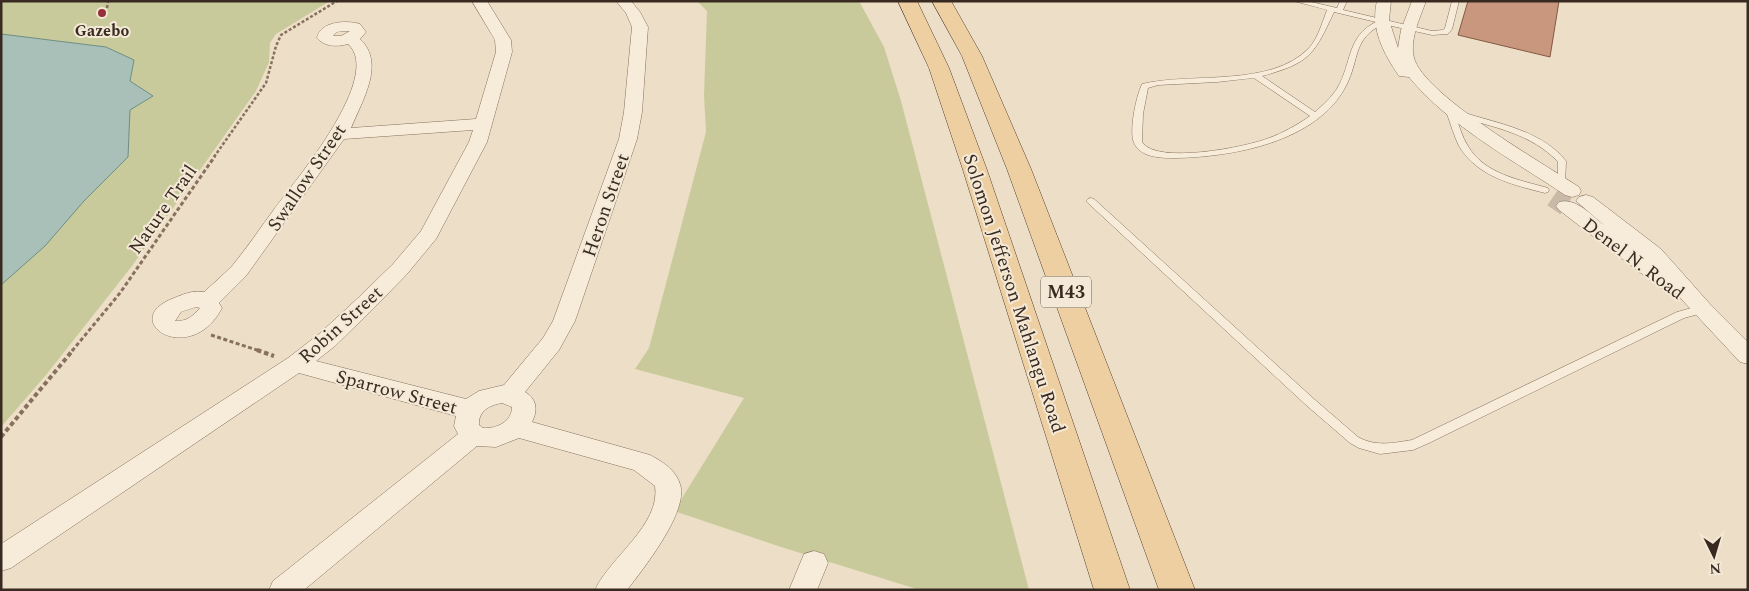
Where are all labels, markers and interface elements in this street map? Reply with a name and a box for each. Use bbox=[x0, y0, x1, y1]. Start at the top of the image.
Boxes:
marker: Gazebo bbox=[96, 7, 108, 19]
place label: Gazebo bbox=[75, 19, 129, 43]
street label: Swallow Street bbox=[260, 118, 354, 237]
street label: Heron Street bbox=[575, 149, 638, 261]
street label: Solomon Jefferson Mahlangu Road bbox=[955, 150, 1073, 437]
street label: Nature Trail bbox=[122, 159, 205, 261]
street label: Denel N. Road bbox=[1576, 211, 1690, 307]
road number: M43 bbox=[1041, 276, 1091, 308]
street label: Robin Street bbox=[292, 279, 390, 371]
street label: Sparrow Street bbox=[333, 362, 461, 423]
north arrow bbox=[1689, 531, 1739, 581]
text: N bbox=[1708, 557, 1722, 579]

